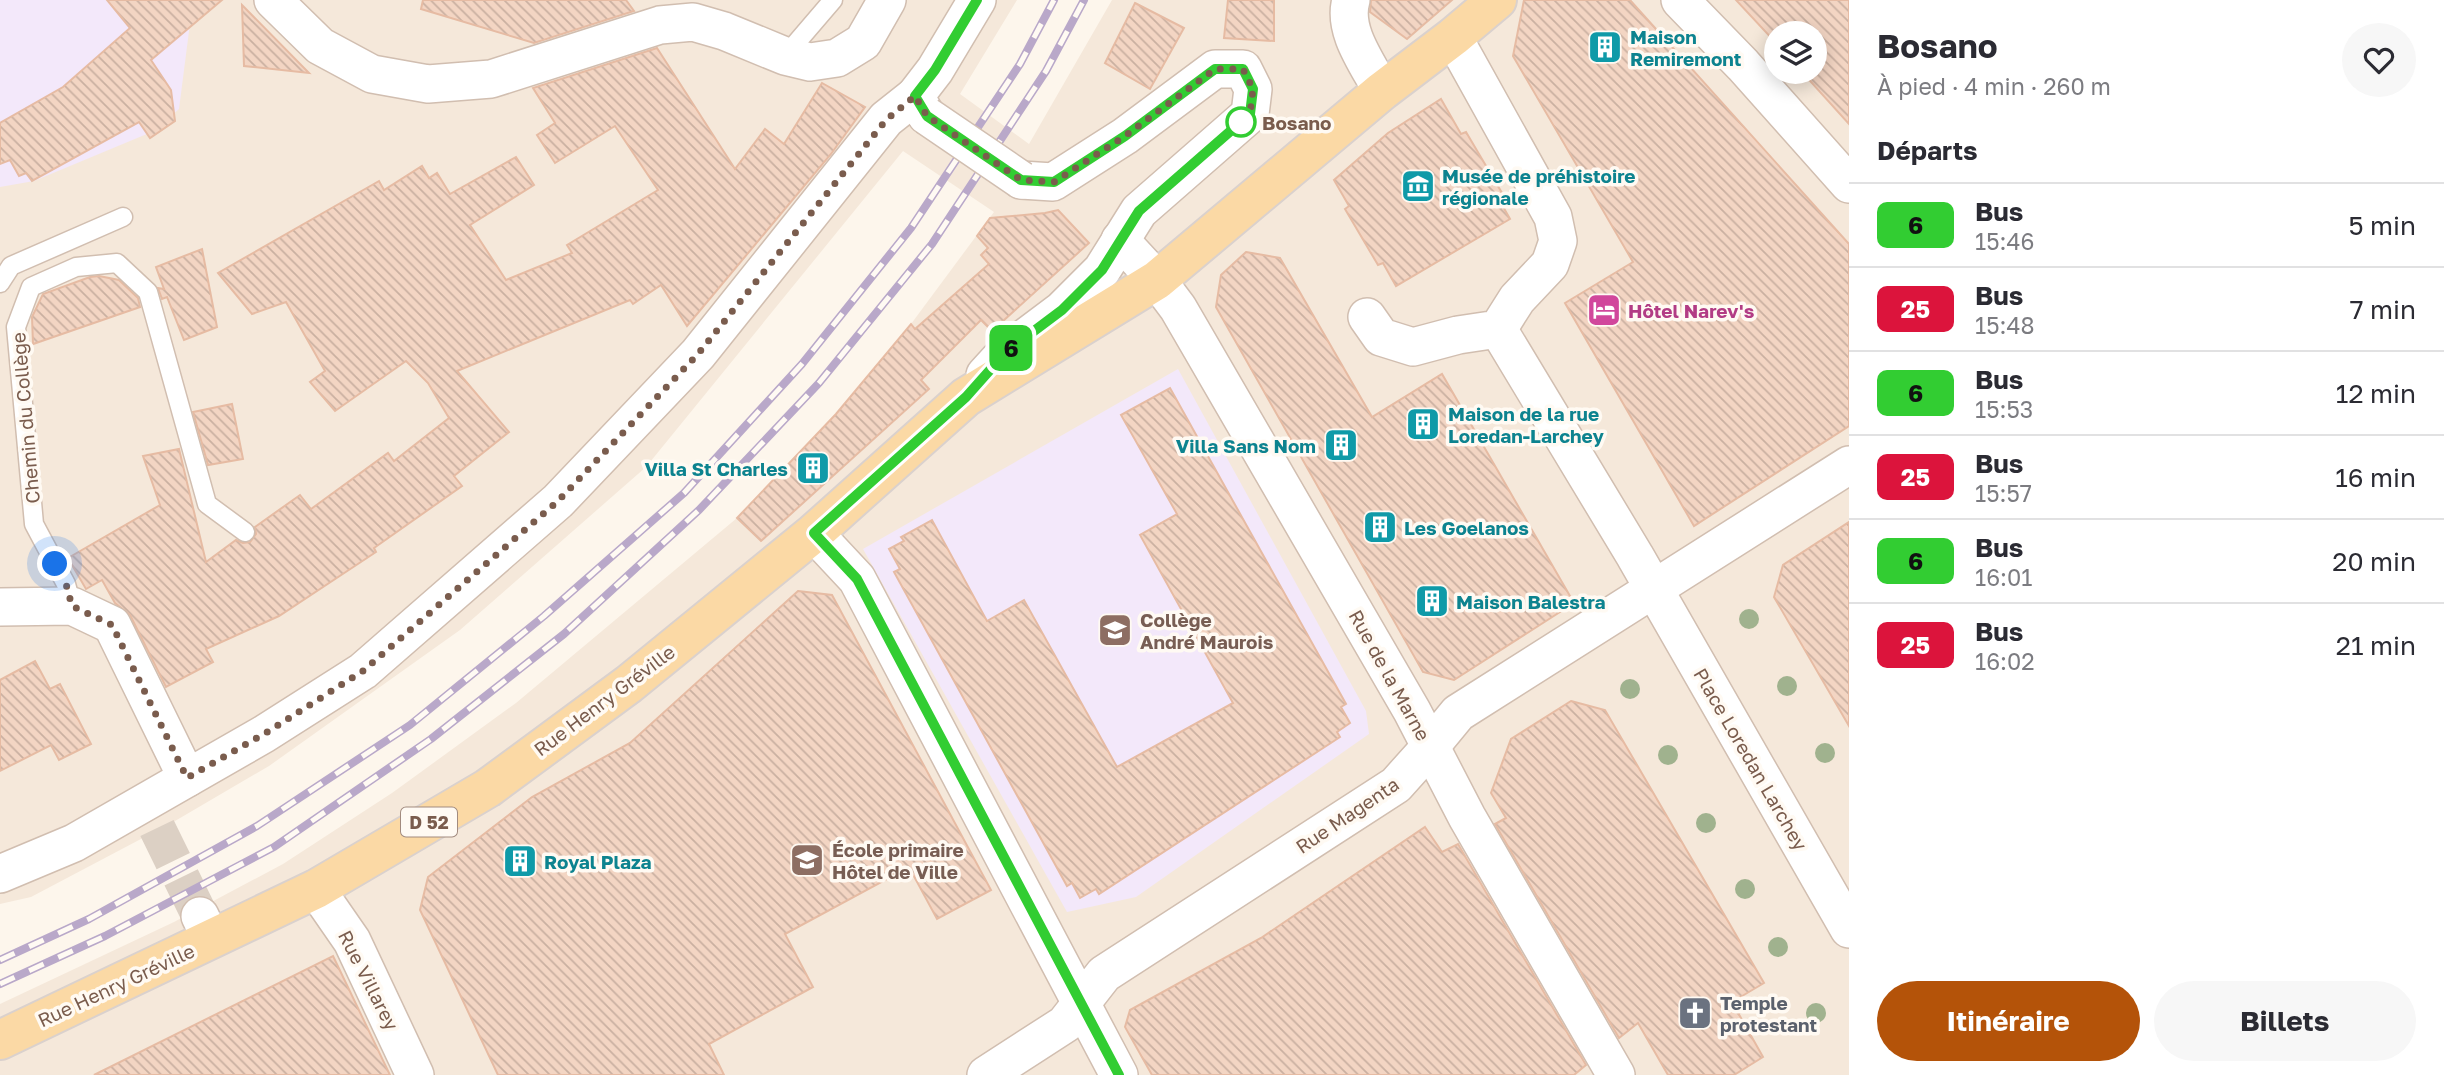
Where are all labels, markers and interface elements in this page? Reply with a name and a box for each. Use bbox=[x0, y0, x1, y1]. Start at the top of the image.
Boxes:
map controls bbox=[1764, 21, 1827, 84]
button: layers bbox=[1764, 21, 1827, 84]
button: heart bbox=[2342, 23, 2416, 97]
place label: Maison Remiremont bbox=[1630, 25, 1742, 70]
text: Bosano bbox=[1877, 26, 1997, 65]
building icon: Maison Remiremont bbox=[1586, 28, 1624, 66]
text: À pied · 4 min · 260 m bbox=[1877, 72, 2111, 100]
marker: Bosano bbox=[1226, 107, 1256, 137]
place label: Bosano bbox=[1262, 111, 1331, 134]
text: Départs bbox=[1877, 135, 1978, 166]
place label: Musée de préhistoire régionale bbox=[1442, 164, 1635, 209]
museum icon: Musée de préhistoire régionale bbox=[1399, 167, 1437, 205]
text: Bus bbox=[1975, 196, 2023, 227]
text: 6 bbox=[1908, 210, 1923, 239]
text: 5 min bbox=[2348, 210, 2416, 241]
text: 15:46 bbox=[1975, 227, 2034, 255]
text: Bus bbox=[1975, 280, 2023, 311]
hotel icon: Hôtel Narev's bbox=[1585, 291, 1623, 329]
text: 25 bbox=[1901, 294, 1930, 323]
text: 7 min bbox=[2350, 294, 2416, 325]
place label: Hôtel Narev's bbox=[1628, 299, 1755, 322]
text: 15:48 bbox=[1975, 311, 2034, 339]
line badge: 6 bbox=[988, 325, 1034, 371]
street label: Chemin du Collège bbox=[6, 331, 44, 505]
text: 6 bbox=[1003, 333, 1019, 362]
text: Bus bbox=[1975, 364, 2023, 395]
text: 6 bbox=[1908, 378, 1923, 407]
text: 12 min bbox=[2336, 378, 2416, 409]
text: 15:53 bbox=[1975, 395, 2033, 423]
place label: Maison de la rue Loredan-Larchey bbox=[1448, 402, 1604, 447]
building icon: Maison de la rue Loredan-Larchey bbox=[1404, 405, 1442, 443]
building icon: Villa Sans Nom bbox=[1322, 426, 1360, 464]
place label: Villa Sans Nom bbox=[1176, 434, 1316, 457]
text: Bus bbox=[1975, 448, 2023, 479]
building icon: Villa St Charles bbox=[794, 449, 832, 487]
place label: Villa St Charles bbox=[644, 457, 788, 480]
text: 25 bbox=[1901, 462, 1930, 491]
text: 16 min bbox=[2335, 462, 2416, 493]
text: 15:57 bbox=[1975, 479, 2032, 507]
building icon: Les Goelanos bbox=[1361, 508, 1399, 546]
place label: Les Goelanos bbox=[1404, 516, 1529, 539]
text: Bus bbox=[1975, 532, 2023, 563]
your location bbox=[37, 546, 72, 581]
text: 6 bbox=[1908, 546, 1923, 575]
text: 20 min bbox=[2332, 546, 2416, 577]
text: 16:01 bbox=[1975, 563, 2032, 591]
building icon: Maison Balestra bbox=[1413, 582, 1451, 620]
place label: Maison Balestra bbox=[1456, 590, 1606, 613]
street label: Rue de la Marne bbox=[1345, 606, 1435, 744]
place label: Collège André Maurois bbox=[1140, 608, 1274, 653]
school or university icon: Collège André Maurois bbox=[1096, 611, 1134, 649]
text: Bus bbox=[1975, 616, 2023, 647]
text: 25 bbox=[1901, 630, 1930, 659]
text: 21 min bbox=[2336, 630, 2416, 661]
street label: Rue Henry Gréville bbox=[529, 640, 679, 760]
text: 16:02 bbox=[1975, 647, 2035, 675]
street label: Place Loredan Larchey bbox=[1689, 664, 1813, 855]
street label: Rue Magenta bbox=[1291, 772, 1403, 858]
road number: D 52 bbox=[401, 808, 457, 836]
place label: École primaire Hôtel de Ville bbox=[832, 838, 964, 883]
school or university icon: École primaire Hôtel de Ville bbox=[788, 841, 826, 879]
building icon: Royal Plaza bbox=[501, 842, 539, 880]
place label: Royal Plaza bbox=[544, 850, 652, 873]
street label: Rue Villarey bbox=[334, 926, 404, 1034]
street label: Rue Henry Gréville bbox=[34, 939, 198, 1031]
button: Itinéraire bbox=[1877, 981, 2140, 1061]
button: Billets bbox=[2154, 981, 2416, 1061]
place label: Temple protestant bbox=[1720, 991, 1818, 1036]
church icon: Temple protestant bbox=[1676, 994, 1714, 1032]

